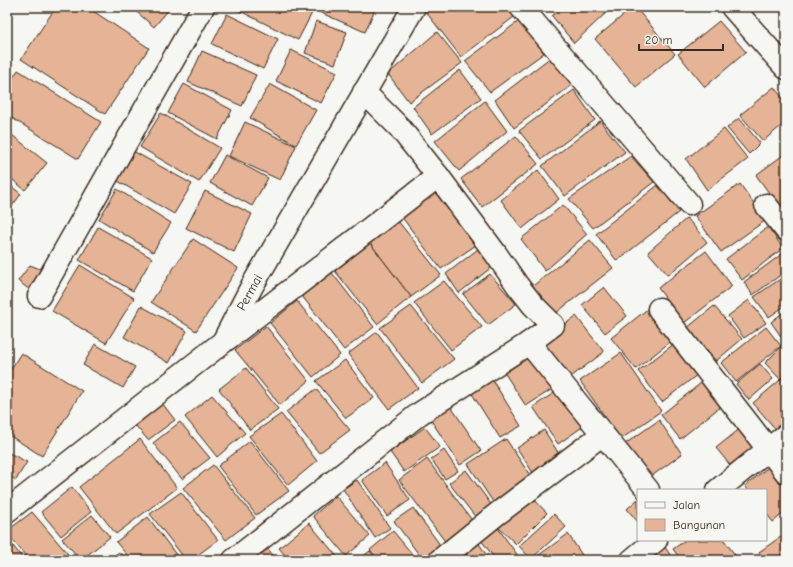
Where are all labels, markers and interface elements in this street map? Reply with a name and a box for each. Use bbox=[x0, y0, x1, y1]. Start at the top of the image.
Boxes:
scale bar bbox=[639, 26, 723, 52]
text: 20 m bbox=[645, 33, 673, 47]
street label: Permai bbox=[233, 272, 265, 313]
legend bbox=[637, 489, 767, 541]
text: Jalan bbox=[673, 498, 700, 512]
text: Bangunan bbox=[673, 518, 725, 532]

